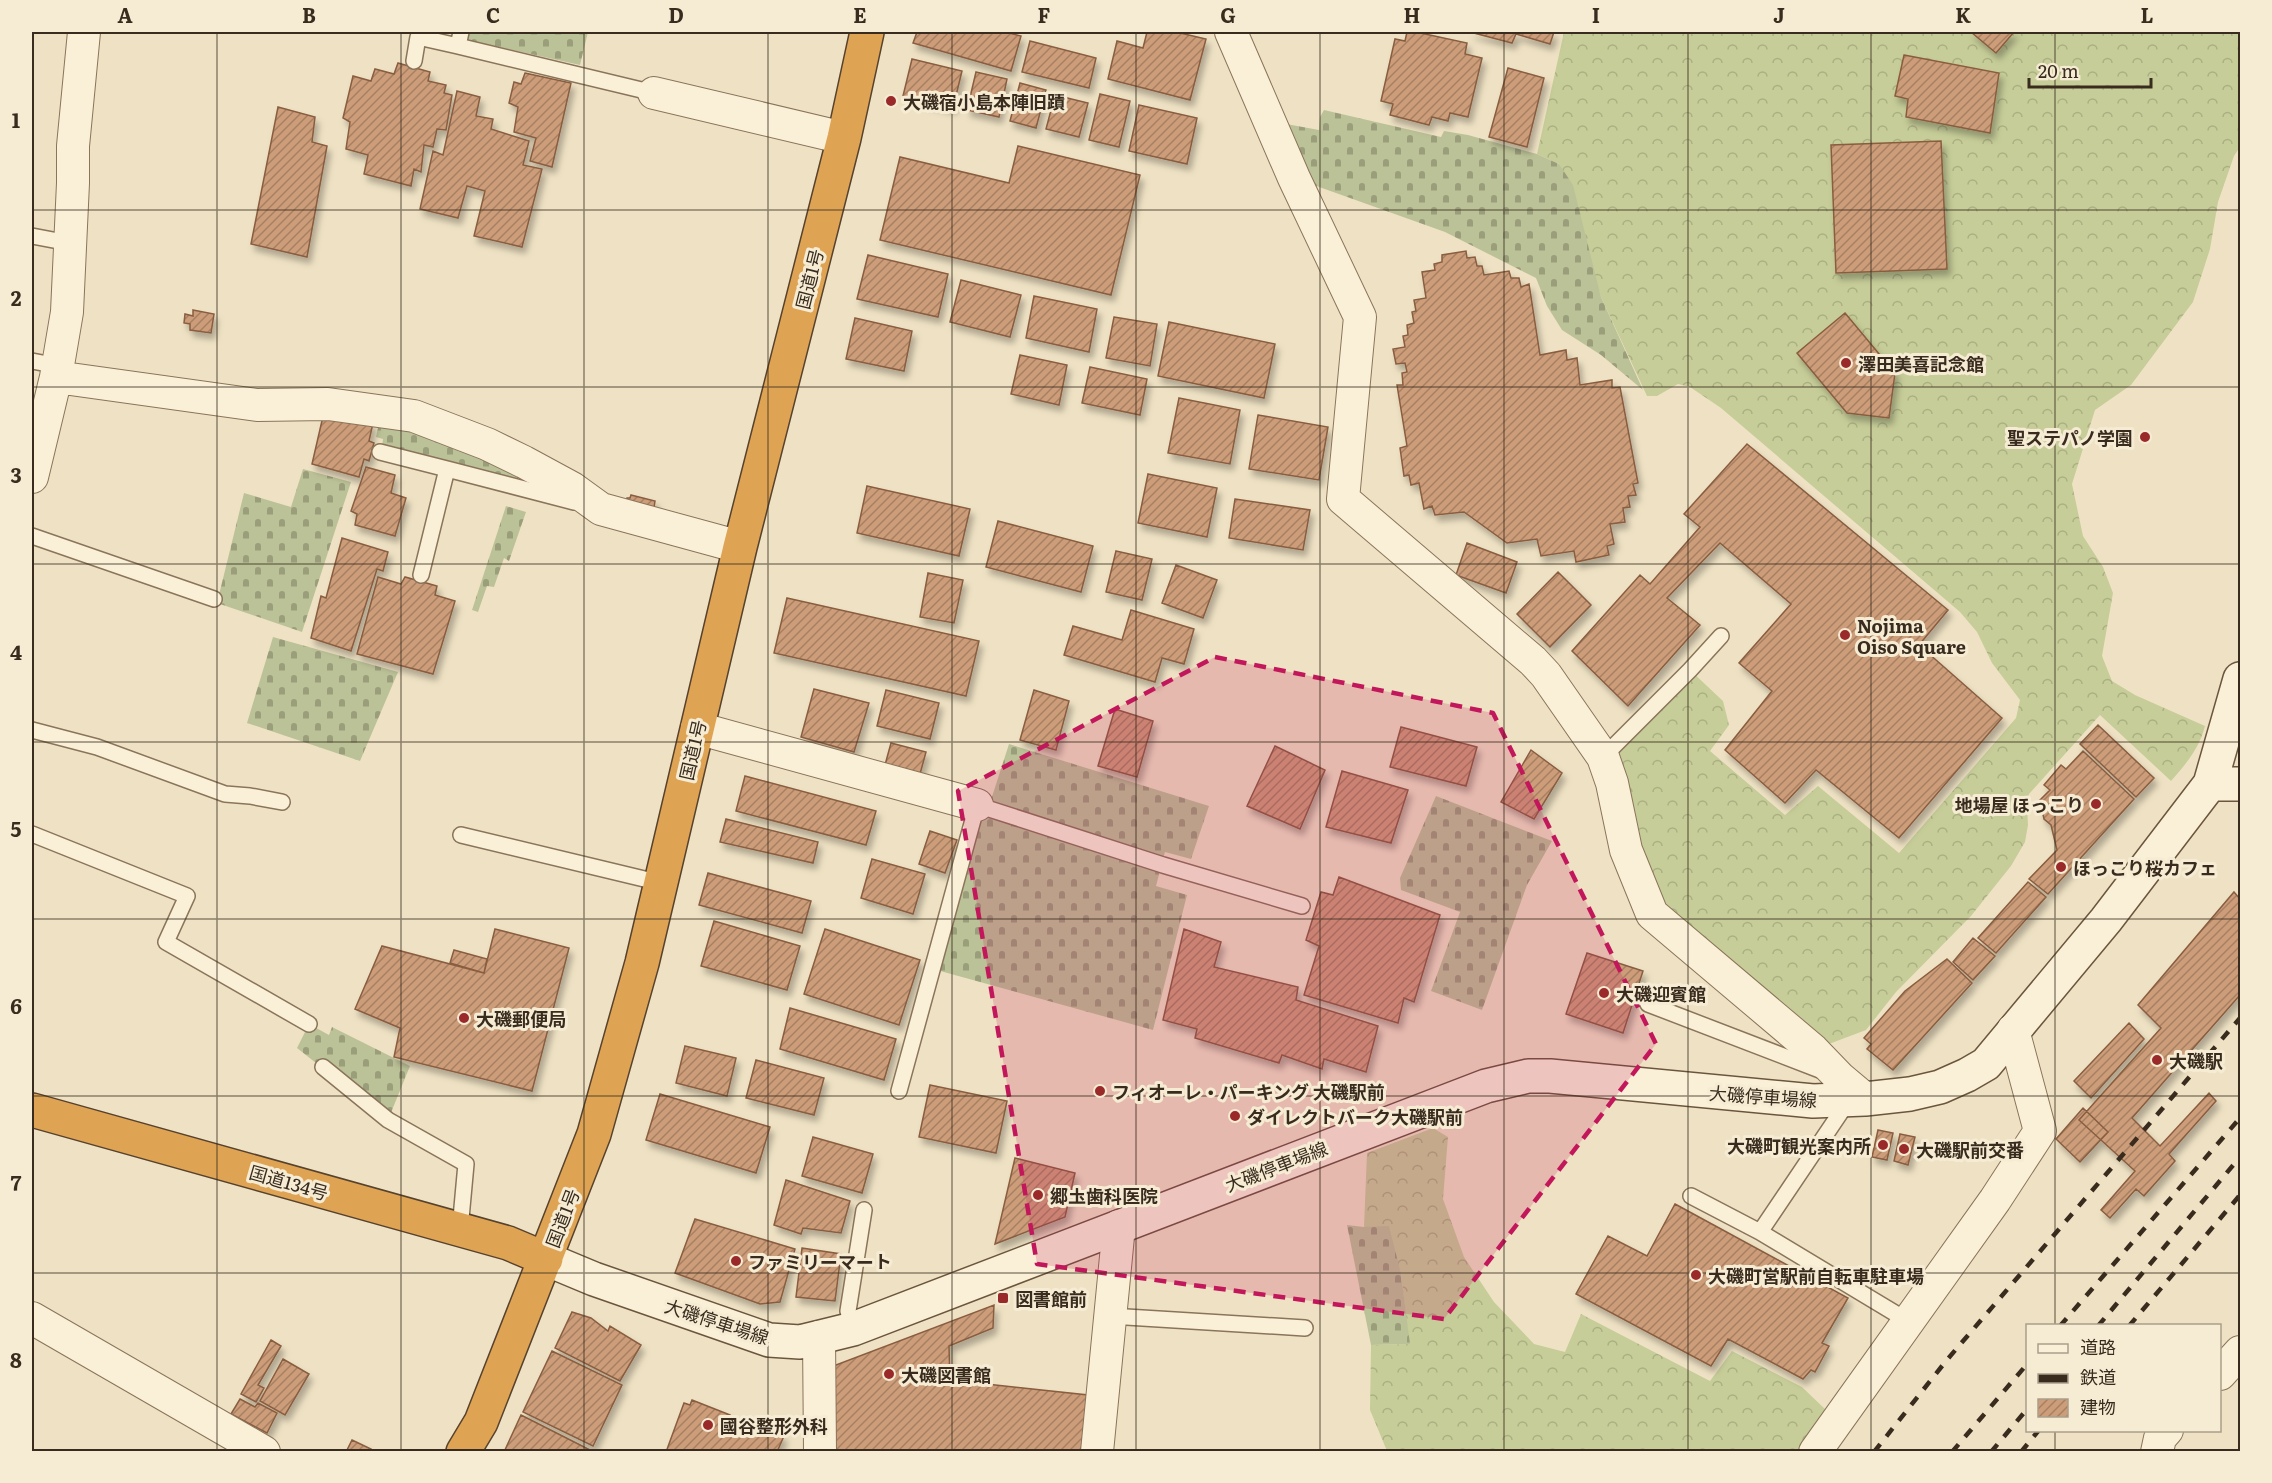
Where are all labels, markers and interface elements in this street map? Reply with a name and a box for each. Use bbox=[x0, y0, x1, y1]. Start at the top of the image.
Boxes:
text: A bbox=[117, 0, 133, 29]
text: B bbox=[302, 0, 316, 29]
text: C bbox=[486, 0, 500, 29]
text: D bbox=[668, 0, 684, 29]
text: E bbox=[853, 0, 867, 29]
text: F bbox=[1038, 0, 1051, 29]
text: G bbox=[1220, 0, 1236, 29]
text: H bbox=[1404, 0, 1420, 29]
text: I bbox=[1592, 0, 1600, 29]
text: J bbox=[1773, 0, 1785, 29]
text: K bbox=[1955, 0, 1971, 29]
text: L bbox=[2141, 0, 2154, 29]
scale bar bbox=[2029, 51, 2150, 89]
text: 20 m bbox=[2038, 57, 2079, 84]
place label: 大磯宿小島本陣旧蹟 bbox=[903, 88, 1065, 115]
marker: 大磯宿小島本陣旧蹟 bbox=[884, 94, 898, 108]
text: 1 bbox=[12, 104, 20, 134]
street label: 国道1号 bbox=[788, 246, 830, 312]
text: 2 bbox=[11, 282, 22, 312]
place label: 澤田美喜記念館 bbox=[1858, 350, 1984, 377]
marker: 澤田美喜記念館 bbox=[1839, 356, 1853, 370]
place label: 聖ステパノ学園 bbox=[2007, 424, 2133, 451]
marker: 聖ステパノ学園 bbox=[2138, 430, 2152, 444]
text: 3 bbox=[10, 459, 22, 489]
place label: Nojima Oiso Square bbox=[1857, 612, 1966, 660]
marker: Nojima Oiso Square bbox=[1838, 628, 1852, 642]
text: 4 bbox=[10, 636, 22, 666]
street label: 国道1号 bbox=[672, 717, 712, 783]
place label: 地場屋 ほっこり bbox=[1954, 791, 2084, 818]
marker: 地場屋 ほっこり bbox=[2089, 797, 2103, 811]
text: 5 bbox=[11, 813, 22, 843]
place label: ほっこり桜カフェ bbox=[2073, 854, 2217, 881]
marker: ほっこり桜カフェ bbox=[2054, 860, 2068, 874]
place label: 大磯迎賓館 bbox=[1616, 980, 1706, 1007]
marker: 大磯迎賓館 bbox=[1597, 986, 1611, 1000]
text: 6 bbox=[10, 990, 22, 1020]
place label: 大磯郵便局 bbox=[476, 1005, 566, 1032]
marker: 大磯郵便局 bbox=[457, 1011, 471, 1025]
place label: 大磯駅 bbox=[2169, 1047, 2223, 1074]
marker: 大磯駅 bbox=[2150, 1053, 2164, 1067]
place label: フィオーレ・パーキング 大磯駅前 bbox=[1112, 1078, 1385, 1105]
street label: 大磯停車場線 bbox=[1708, 1079, 1818, 1113]
marker: フィオーレ・パーキング 大磯駅前 bbox=[1093, 1084, 1107, 1098]
place label: ダイレクトバーク大磯駅前 bbox=[1247, 1103, 1463, 1130]
marker: ダイレクトバーク大磯駅前 bbox=[1228, 1109, 1242, 1123]
place label: 大磯町観光案内所 bbox=[1727, 1132, 1871, 1159]
street label: 大磯停車場線 bbox=[1221, 1134, 1331, 1198]
place label: 大磯駅前交番 bbox=[1916, 1136, 2024, 1163]
marker: 大磯町観光案内所 bbox=[1876, 1138, 1890, 1152]
marker: 大磯駅前交番 bbox=[1897, 1142, 1911, 1156]
street label: 国道134号 bbox=[246, 1158, 332, 1206]
text: 7 bbox=[11, 1167, 22, 1197]
place label: 郷圡歯科医院 bbox=[1050, 1182, 1158, 1209]
street label: 国道1号 bbox=[538, 1185, 586, 1251]
marker: 郷圡歯科医院 bbox=[1031, 1188, 1045, 1202]
place label: ファミリーマート bbox=[748, 1248, 892, 1275]
marker: ファミリーマート bbox=[729, 1254, 743, 1268]
place label: 大磯町営駅前自転車駐車場 bbox=[1708, 1262, 1924, 1289]
marker: 大磯町営駅前自転車駐車場 bbox=[1689, 1268, 1703, 1282]
place label: 図書館前 bbox=[1015, 1285, 1087, 1312]
street label: 大磯停車場線 bbox=[661, 1291, 773, 1351]
marker: 図書館前 bbox=[996, 1291, 1010, 1305]
legend bbox=[2026, 1324, 2221, 1432]
text: 道路 bbox=[2080, 1333, 2116, 1360]
text: 8 bbox=[10, 1344, 22, 1374]
place label: 大磯図書館 bbox=[901, 1361, 991, 1388]
text: 鉄道 bbox=[2080, 1363, 2116, 1390]
marker: 大磯図書館 bbox=[882, 1367, 896, 1381]
text: 建物 bbox=[2080, 1393, 2116, 1420]
place label: 國谷整形外科 bbox=[720, 1412, 828, 1439]
marker: 國谷整形外科 bbox=[701, 1418, 715, 1432]

